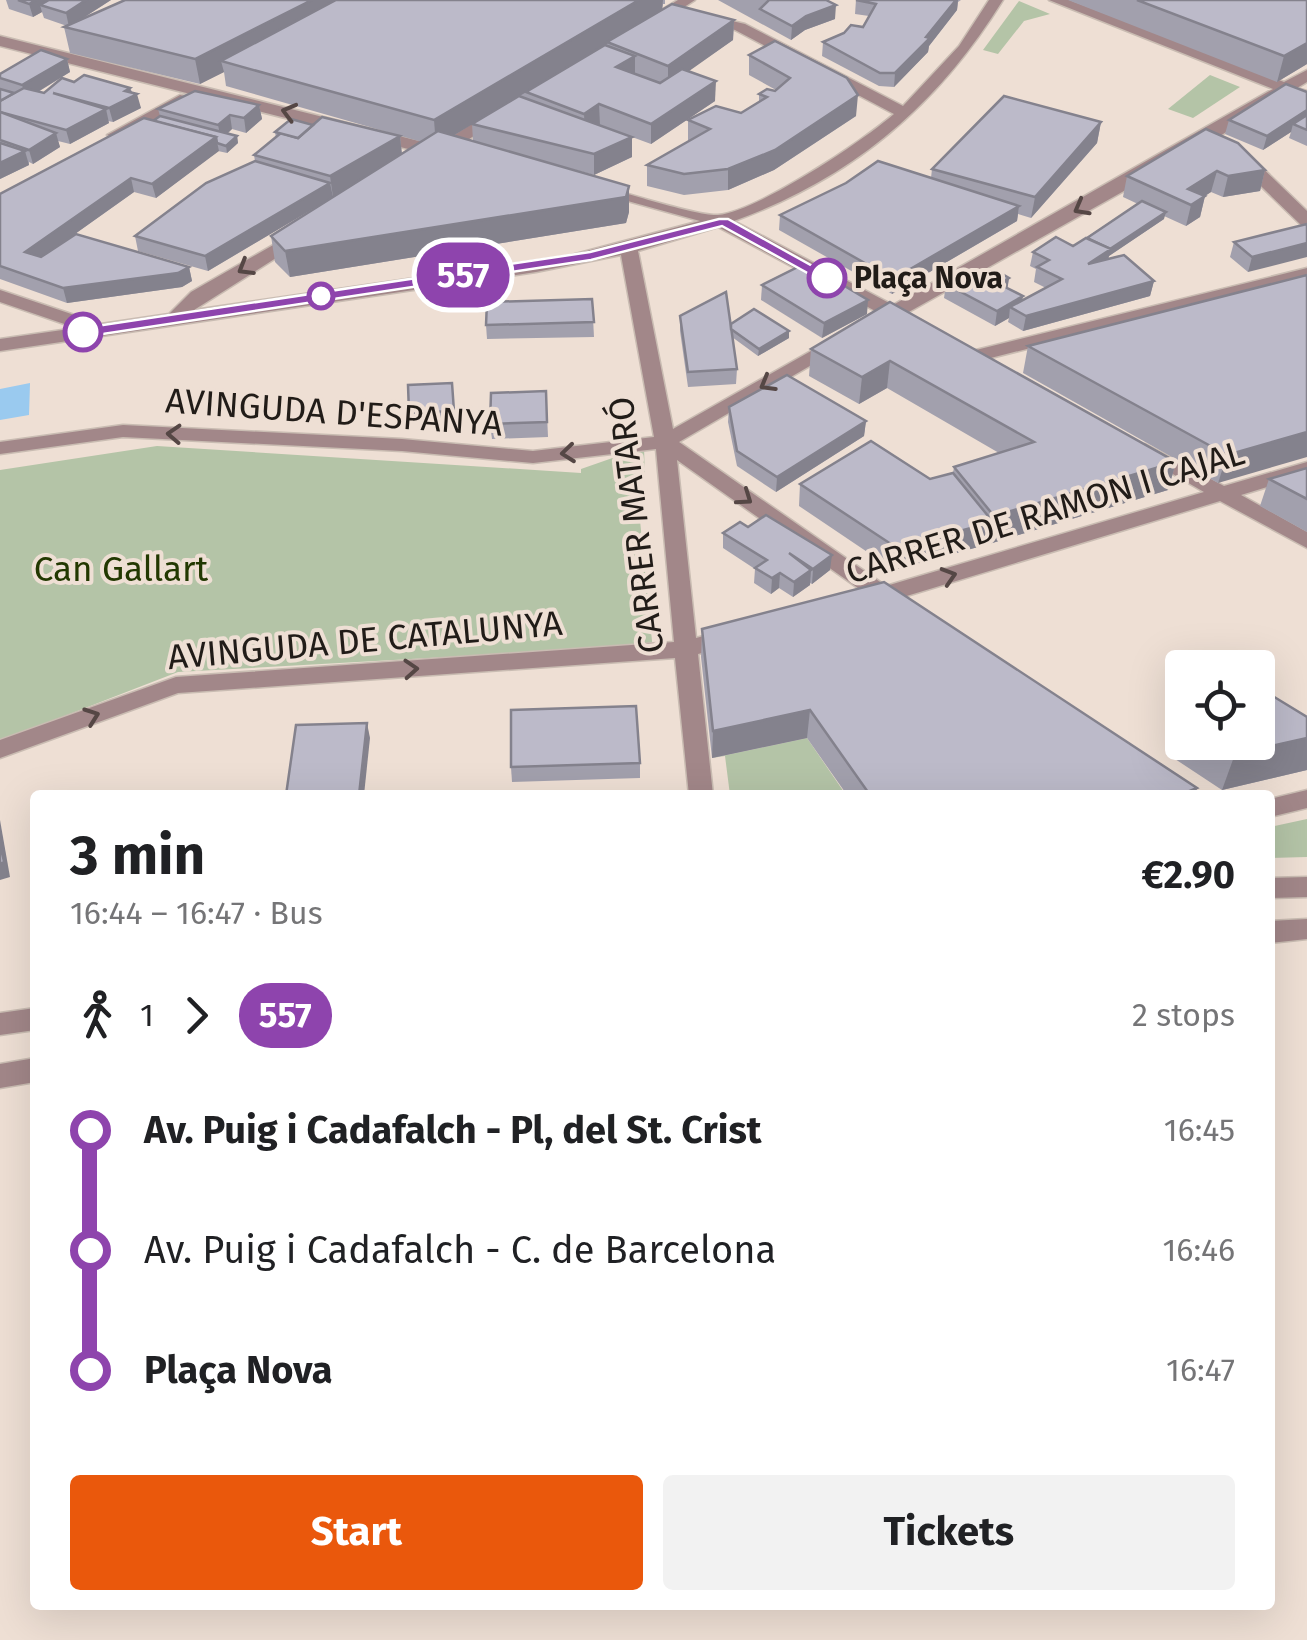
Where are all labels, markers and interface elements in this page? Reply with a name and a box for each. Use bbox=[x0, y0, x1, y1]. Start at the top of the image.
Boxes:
one-way arrow bbox=[281, 103, 299, 124]
one-way arrow bbox=[1073, 195, 1091, 215]
line badge: 557 bbox=[406, 242, 520, 308]
text: 557 bbox=[437, 254, 489, 296]
one-way arrow bbox=[238, 256, 256, 275]
marker: Plaça Nova bbox=[808, 259, 846, 297]
place label: Plaça Nova bbox=[854, 260, 1003, 297]
unlabelled marker bbox=[308, 283, 334, 309]
unlabelled marker bbox=[64, 313, 102, 351]
one-way arrow bbox=[760, 372, 778, 391]
street label: AVINGUDA D'ESPANYA bbox=[164, 379, 504, 445]
street label: CARRER MATARÓ bbox=[599, 394, 673, 656]
one-way arrow bbox=[166, 424, 182, 445]
street label: CARRER DE RAMON I CAJAL bbox=[841, 431, 1249, 593]
one-way arrow bbox=[560, 442, 576, 463]
one-way arrow bbox=[733, 486, 752, 504]
park label: Can Gallart bbox=[34, 548, 209, 590]
one-way arrow bbox=[940, 567, 957, 588]
street label: AVINGUDA DE CATALUNYA bbox=[166, 602, 564, 678]
map controls bbox=[1165, 650, 1275, 760]
button: locate bbox=[1165, 650, 1275, 760]
one-way arrow bbox=[403, 658, 419, 680]
one-way arrow bbox=[82, 707, 99, 728]
text: 3 min bbox=[70, 823, 205, 889]
text: €2.90 bbox=[1141, 852, 1235, 898]
text: 16:44 – 16:47 · Bus bbox=[70, 894, 323, 932]
icon: walk bbox=[70, 988, 125, 1043]
icon: forward bbox=[169, 988, 224, 1043]
text: 557 bbox=[259, 994, 312, 1036]
text: 1 bbox=[140, 996, 154, 1034]
text: 2 stops bbox=[1132, 996, 1235, 1034]
text: Av. Puig i Cadafalch - Pl, del St. Crist bbox=[144, 1107, 762, 1153]
text: 16:45 bbox=[1164, 1111, 1235, 1149]
text: Av. Puig i Cadafalch - C. de Barcelona bbox=[144, 1227, 776, 1273]
text: 16:46 bbox=[1162, 1231, 1235, 1269]
text: Plaça Nova bbox=[144, 1347, 333, 1393]
text: 16:47 bbox=[1166, 1351, 1235, 1389]
button: Start bbox=[70, 1475, 643, 1590]
button: Tickets bbox=[663, 1475, 1235, 1590]

